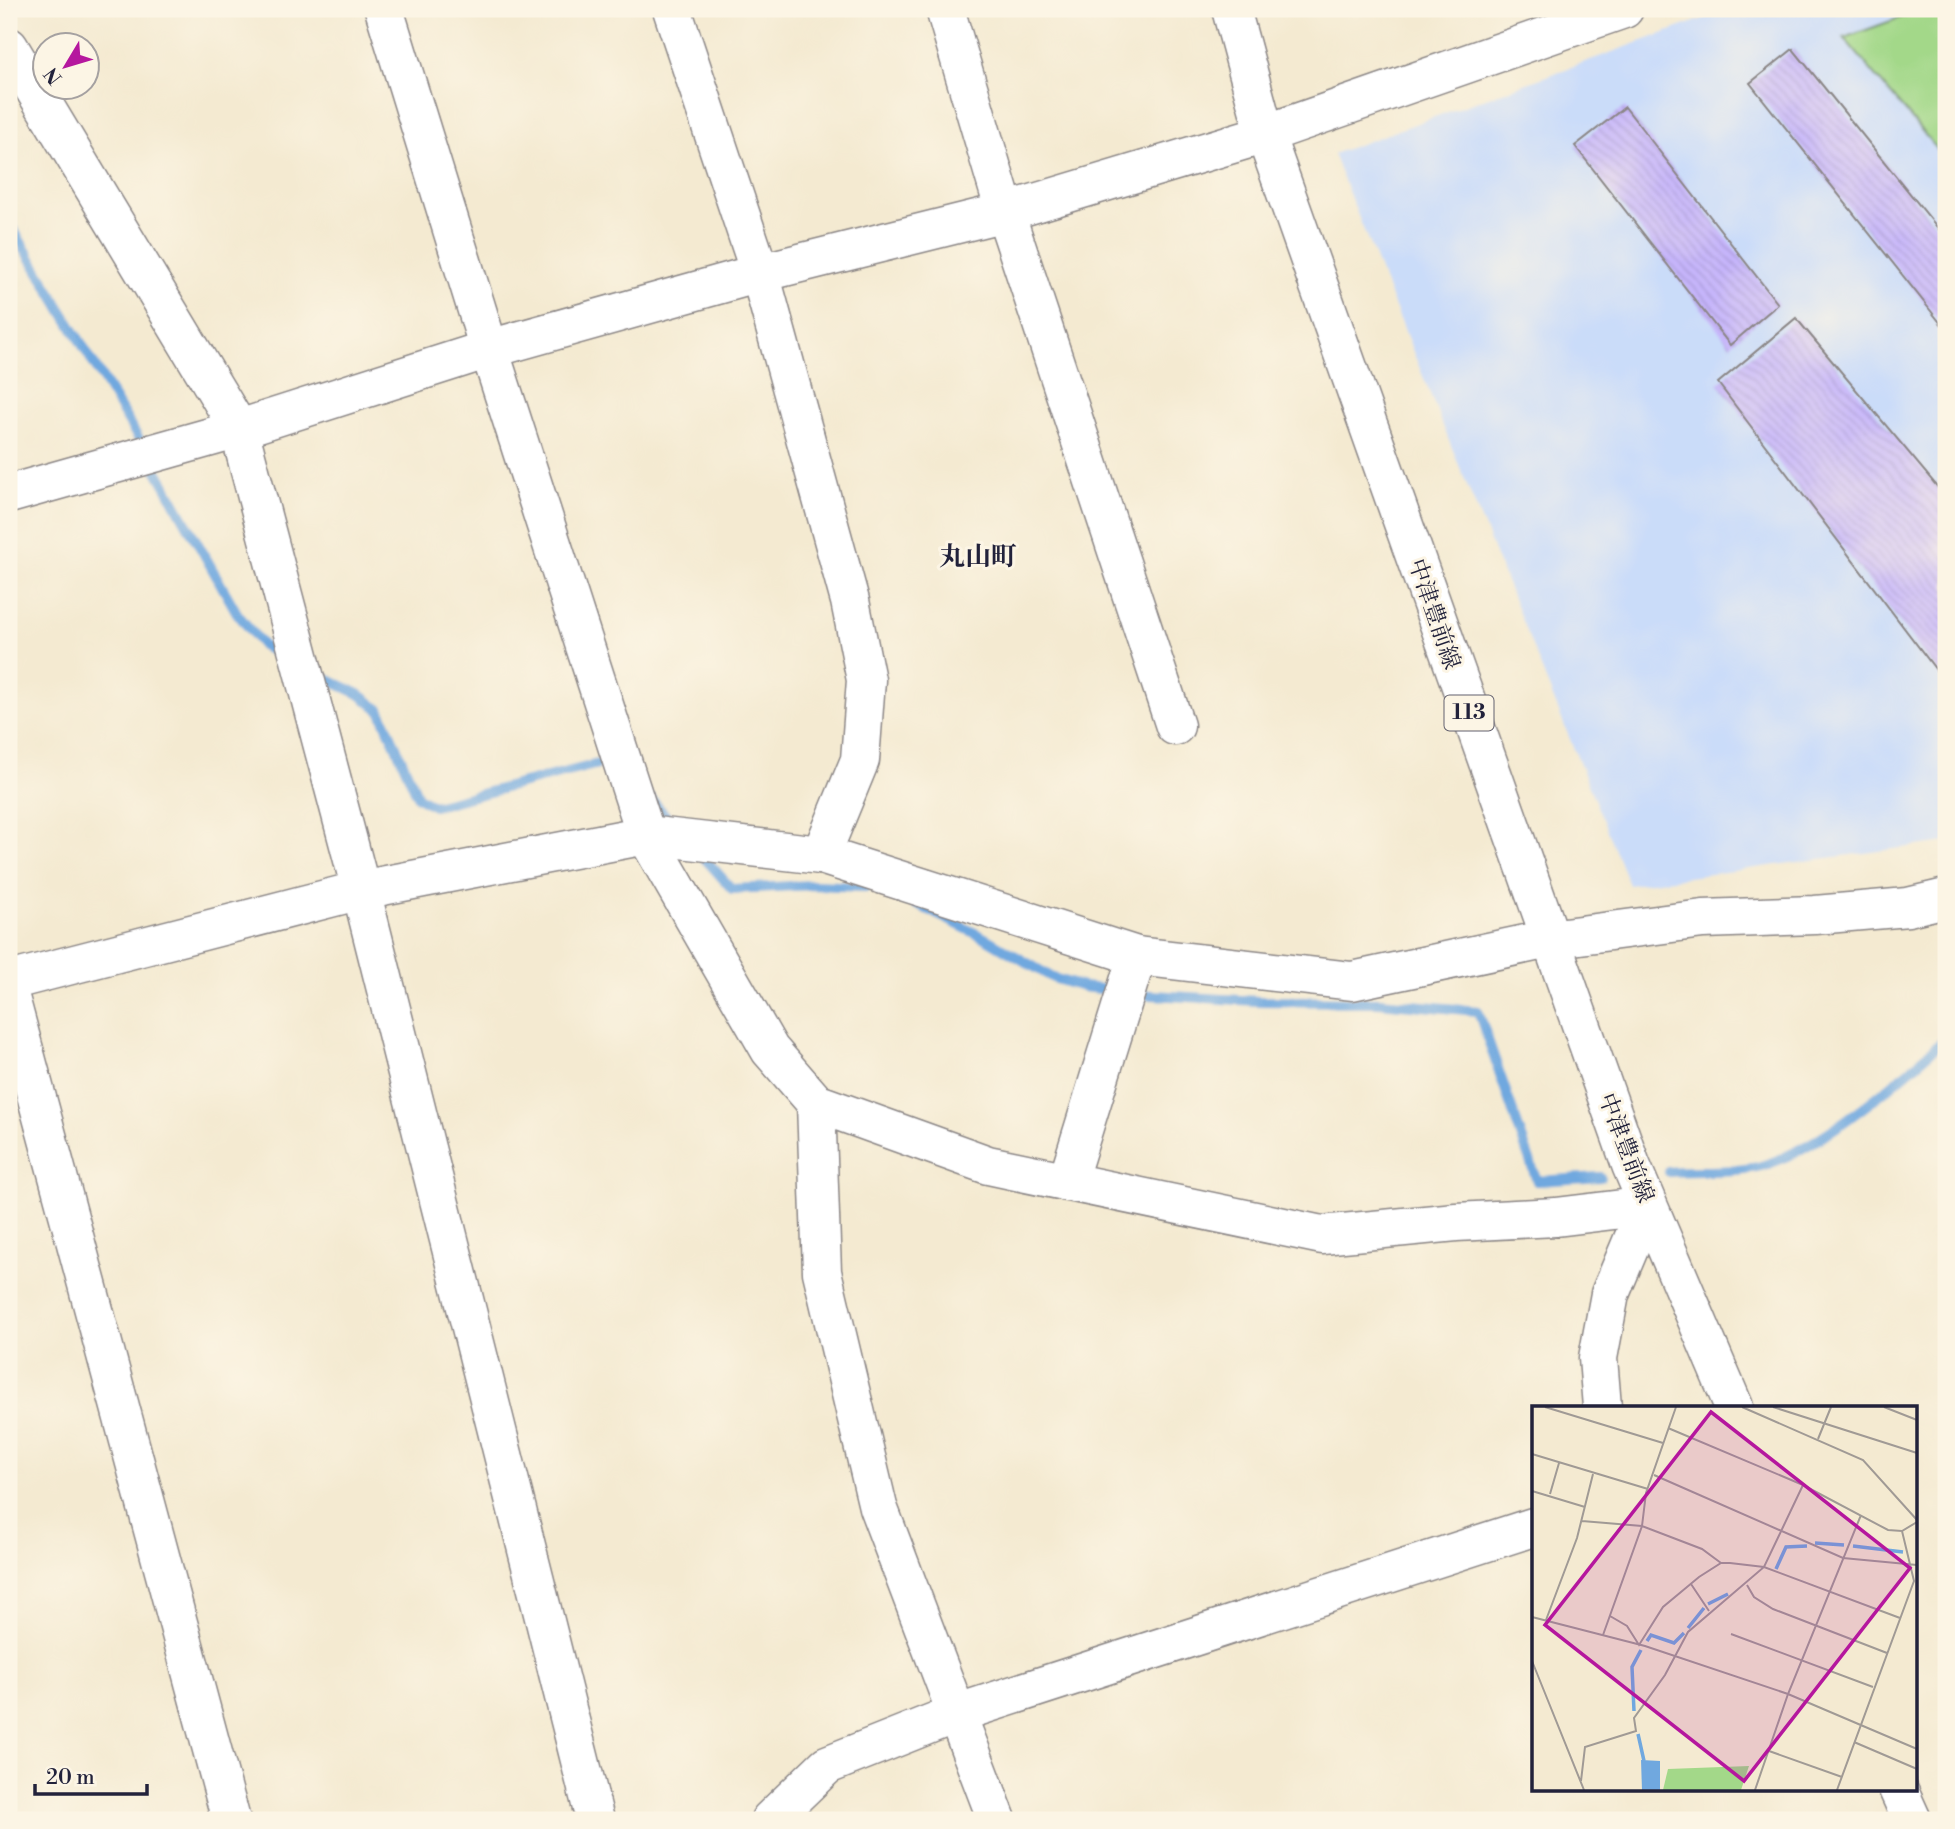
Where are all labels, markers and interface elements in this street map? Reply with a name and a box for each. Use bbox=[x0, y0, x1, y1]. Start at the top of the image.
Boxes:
north arrow bbox=[32, 32, 102, 102]
text: N bbox=[39, 63, 67, 89]
district label: 丸山町 bbox=[939, 541, 1017, 573]
street label: 中津豊前線 bbox=[1402, 555, 1466, 673]
road number: 113 bbox=[1444, 696, 1494, 730]
street label: 中津豊前線 bbox=[1592, 1089, 1660, 1207]
inset map bbox=[1532, 1406, 1916, 1790]
scale bar bbox=[35, 1752, 147, 1796]
text: 20 m bbox=[46, 1765, 95, 1791]

